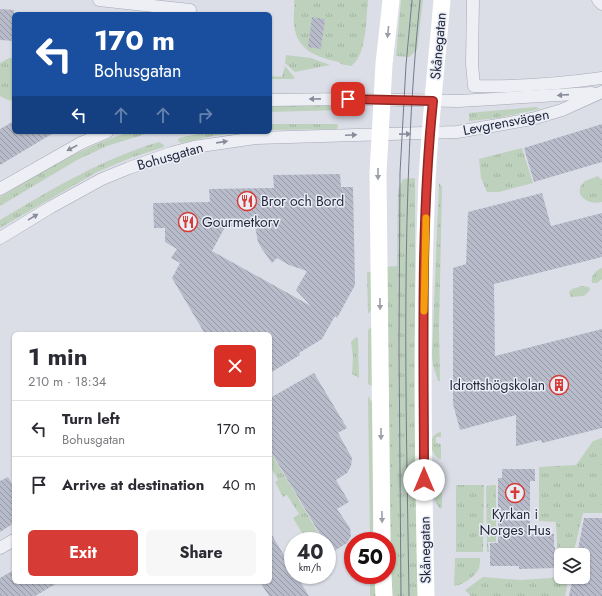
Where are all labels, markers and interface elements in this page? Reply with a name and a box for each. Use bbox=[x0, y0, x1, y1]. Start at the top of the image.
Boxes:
street label: Skånegatan bbox=[425, 12, 451, 80]
text: 170 m bbox=[94, 20, 175, 61]
one-way arrow bbox=[384, 26, 391, 38]
icon: left bbox=[28, 28, 80, 80]
text: Bohusgatan bbox=[94, 58, 181, 84]
pin bbox=[331, 82, 365, 116]
icon: arrive bbox=[337, 88, 359, 110]
one-way arrow bbox=[557, 91, 569, 98]
one-way arrow bbox=[308, 96, 321, 102]
icon: left bbox=[68, 104, 90, 126]
icon: ahead bbox=[110, 104, 132, 126]
icon: ahead bbox=[152, 104, 174, 126]
icon: right bbox=[194, 104, 216, 126]
street label: Levgrensvägen bbox=[461, 104, 551, 140]
one-way arrow bbox=[399, 130, 411, 137]
one-way arrow bbox=[345, 132, 358, 138]
street label: Bohusgatan bbox=[135, 137, 205, 175]
one-way arrow bbox=[216, 139, 228, 145]
one-way arrow bbox=[66, 145, 78, 151]
one-way arrow bbox=[375, 168, 381, 181]
restaurant icon: Bror och Bord bbox=[236, 190, 258, 212]
place label: Bror och Bord bbox=[261, 191, 344, 211]
restaurant icon: Gourmetkorv bbox=[177, 211, 199, 233]
place label: Gourmetkorv bbox=[202, 212, 280, 232]
one-way arrow bbox=[27, 214, 39, 221]
one-way arrow bbox=[377, 298, 383, 311]
text: 1 min bbox=[28, 339, 88, 374]
button: close bbox=[214, 345, 256, 387]
text: 210 m · 18:34 bbox=[28, 372, 106, 391]
building icon: Idrottshögskolan bbox=[548, 374, 570, 396]
place label: Idrottshögskolan bbox=[449, 375, 545, 395]
text: Turn left bbox=[62, 408, 120, 430]
icon: left bbox=[28, 418, 50, 440]
text: 170 m bbox=[216, 418, 256, 440]
one-way arrow bbox=[378, 428, 384, 441]
text: Bohusgatan bbox=[62, 430, 125, 449]
position arrow bbox=[403, 459, 445, 501]
icon: arrive bbox=[28, 474, 50, 496]
text: Arrive at destination bbox=[62, 474, 204, 496]
text: 40 m bbox=[222, 474, 256, 496]
church icon: Kyrkan i Norges Hus bbox=[504, 482, 526, 504]
place label: Kyrkan i Norges Hus bbox=[479, 504, 551, 540]
one-way arrow bbox=[379, 511, 385, 524]
street label: Skånegatan bbox=[414, 516, 436, 584]
button: Exit bbox=[28, 530, 138, 576]
button: Share bbox=[146, 530, 256, 576]
speed limit sign: 50 bbox=[344, 532, 396, 584]
text: 40 bbox=[296, 538, 324, 567]
map controls bbox=[554, 548, 590, 584]
button: layers bbox=[554, 548, 590, 584]
text: km/h bbox=[299, 560, 321, 575]

